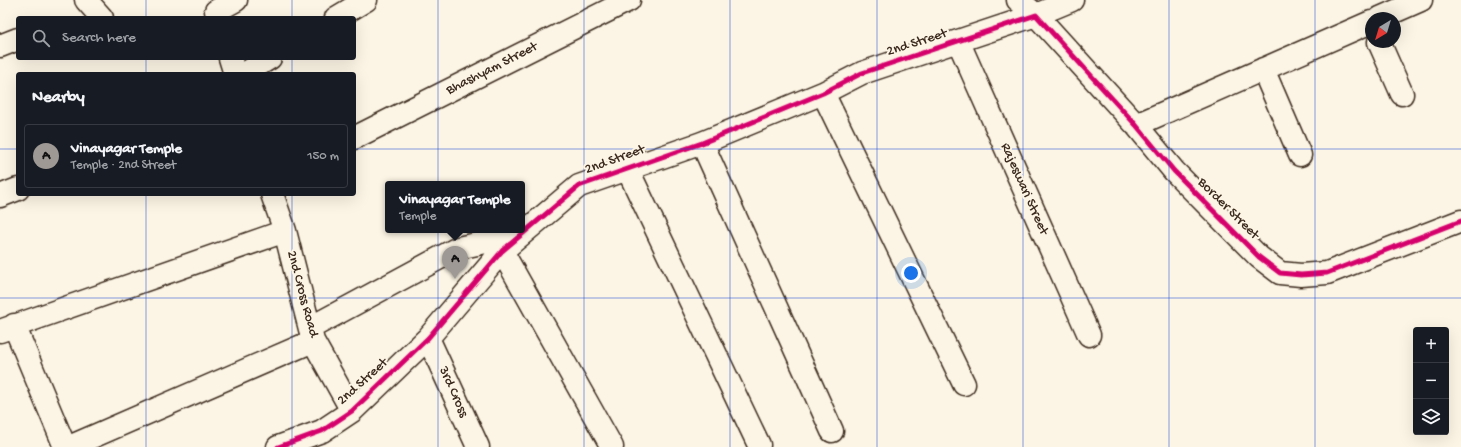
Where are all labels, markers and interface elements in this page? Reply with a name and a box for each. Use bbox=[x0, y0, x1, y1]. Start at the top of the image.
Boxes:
north arrow bbox=[1365, 12, 1401, 48]
search box bbox=[16, 16, 356, 60]
street label: 2nd Street bbox=[885, 25, 950, 61]
icon: search bbox=[30, 27, 52, 49]
text: Search here bbox=[62, 29, 136, 47]
street label: Bhashyam Street bbox=[443, 38, 542, 100]
text: Nearby bbox=[32, 88, 85, 108]
text: Vinayagar Temple bbox=[71, 140, 182, 158]
street label: Rajeswari Street bbox=[996, 140, 1052, 239]
street label: 2nd Street bbox=[583, 141, 648, 179]
text: A bbox=[42, 149, 50, 164]
text: 150 m bbox=[307, 149, 339, 164]
text: Temple · 2nd Street bbox=[71, 158, 176, 173]
street label: Border Street bbox=[1193, 174, 1263, 244]
popup bbox=[385, 181, 525, 233]
text: Vinayagar Temple bbox=[399, 191, 511, 209]
text: Temple bbox=[399, 209, 436, 224]
pin: A bbox=[442, 246, 468, 279]
street label: 2nd Cross Road bbox=[282, 249, 322, 341]
your location bbox=[901, 263, 921, 283]
map controls bbox=[1413, 327, 1449, 435]
button: + bbox=[1413, 327, 1449, 363]
street label: 2nd Street bbox=[334, 354, 393, 409]
street label: 3rd Cross bbox=[434, 363, 472, 421]
button: − bbox=[1413, 363, 1449, 399]
button: layers bbox=[1413, 399, 1449, 435]

